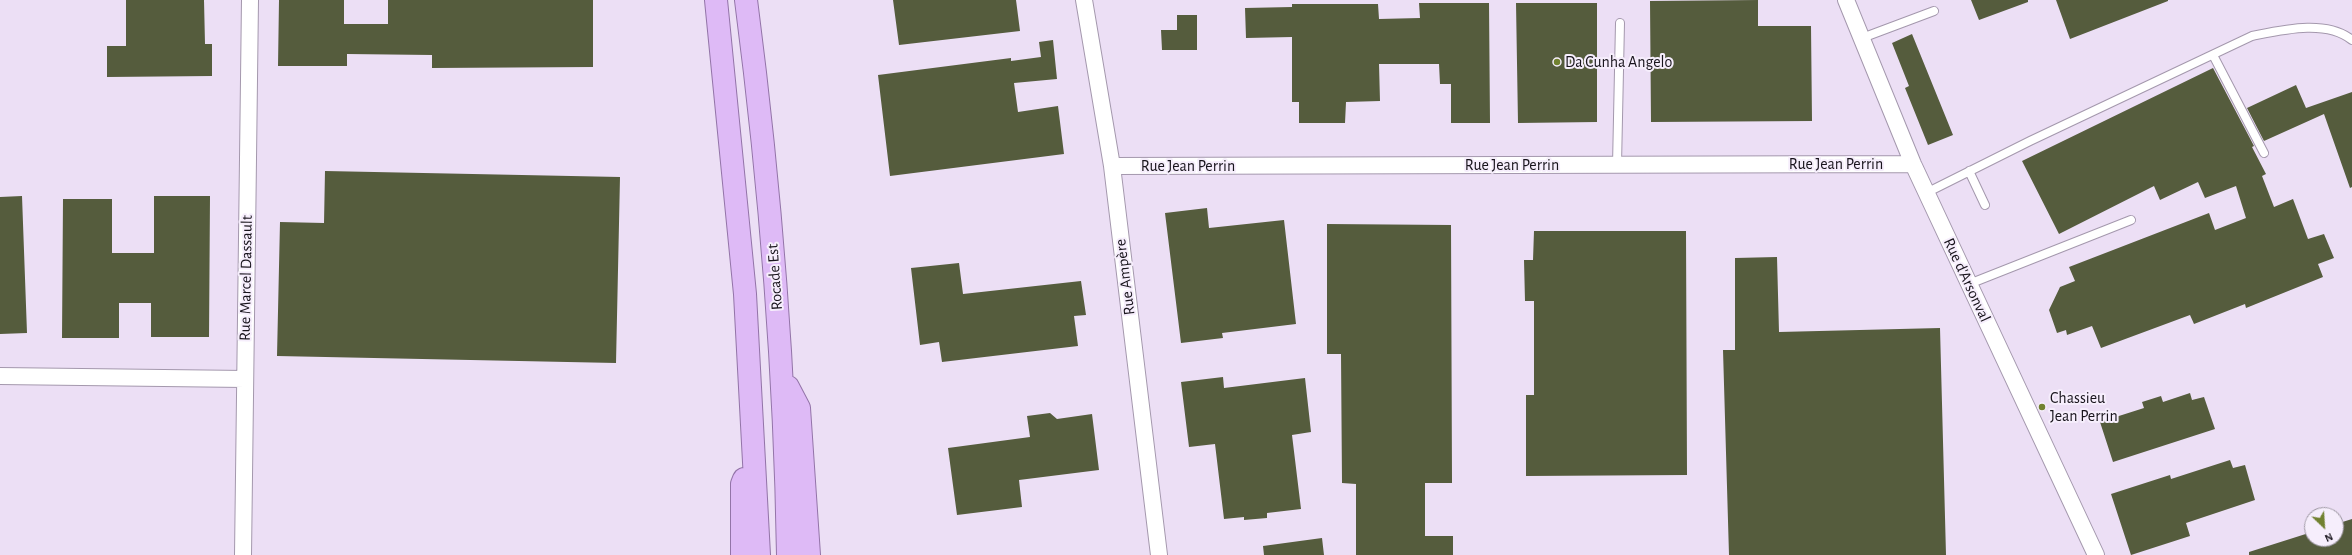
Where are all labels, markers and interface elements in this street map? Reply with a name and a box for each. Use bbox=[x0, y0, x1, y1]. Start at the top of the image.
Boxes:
place label: Da Cunha Angelo bbox=[1565, 52, 1672, 72]
marker: Da Cunha Angelo bbox=[1552, 57, 1562, 67]
street label: Rue Jean Perrin bbox=[1789, 154, 1883, 174]
street label: Rue Jean Perrin bbox=[1465, 155, 1559, 175]
street label: Rue Jean Perrin bbox=[1141, 156, 1235, 176]
street label: Rue Marcel Dassault bbox=[235, 215, 257, 341]
street label: Rue d'Arsonval bbox=[1939, 235, 1995, 325]
street label: Rue Ampère bbox=[1111, 238, 1139, 316]
street label: Rocade Est bbox=[763, 243, 787, 311]
place label: Chassieu Jean Perrin bbox=[2050, 388, 2118, 426]
marker: Chassieu Jean Perrin bbox=[2037, 402, 2047, 412]
north arrow bbox=[2304, 507, 2344, 547]
text: N bbox=[2323, 531, 2335, 544]

